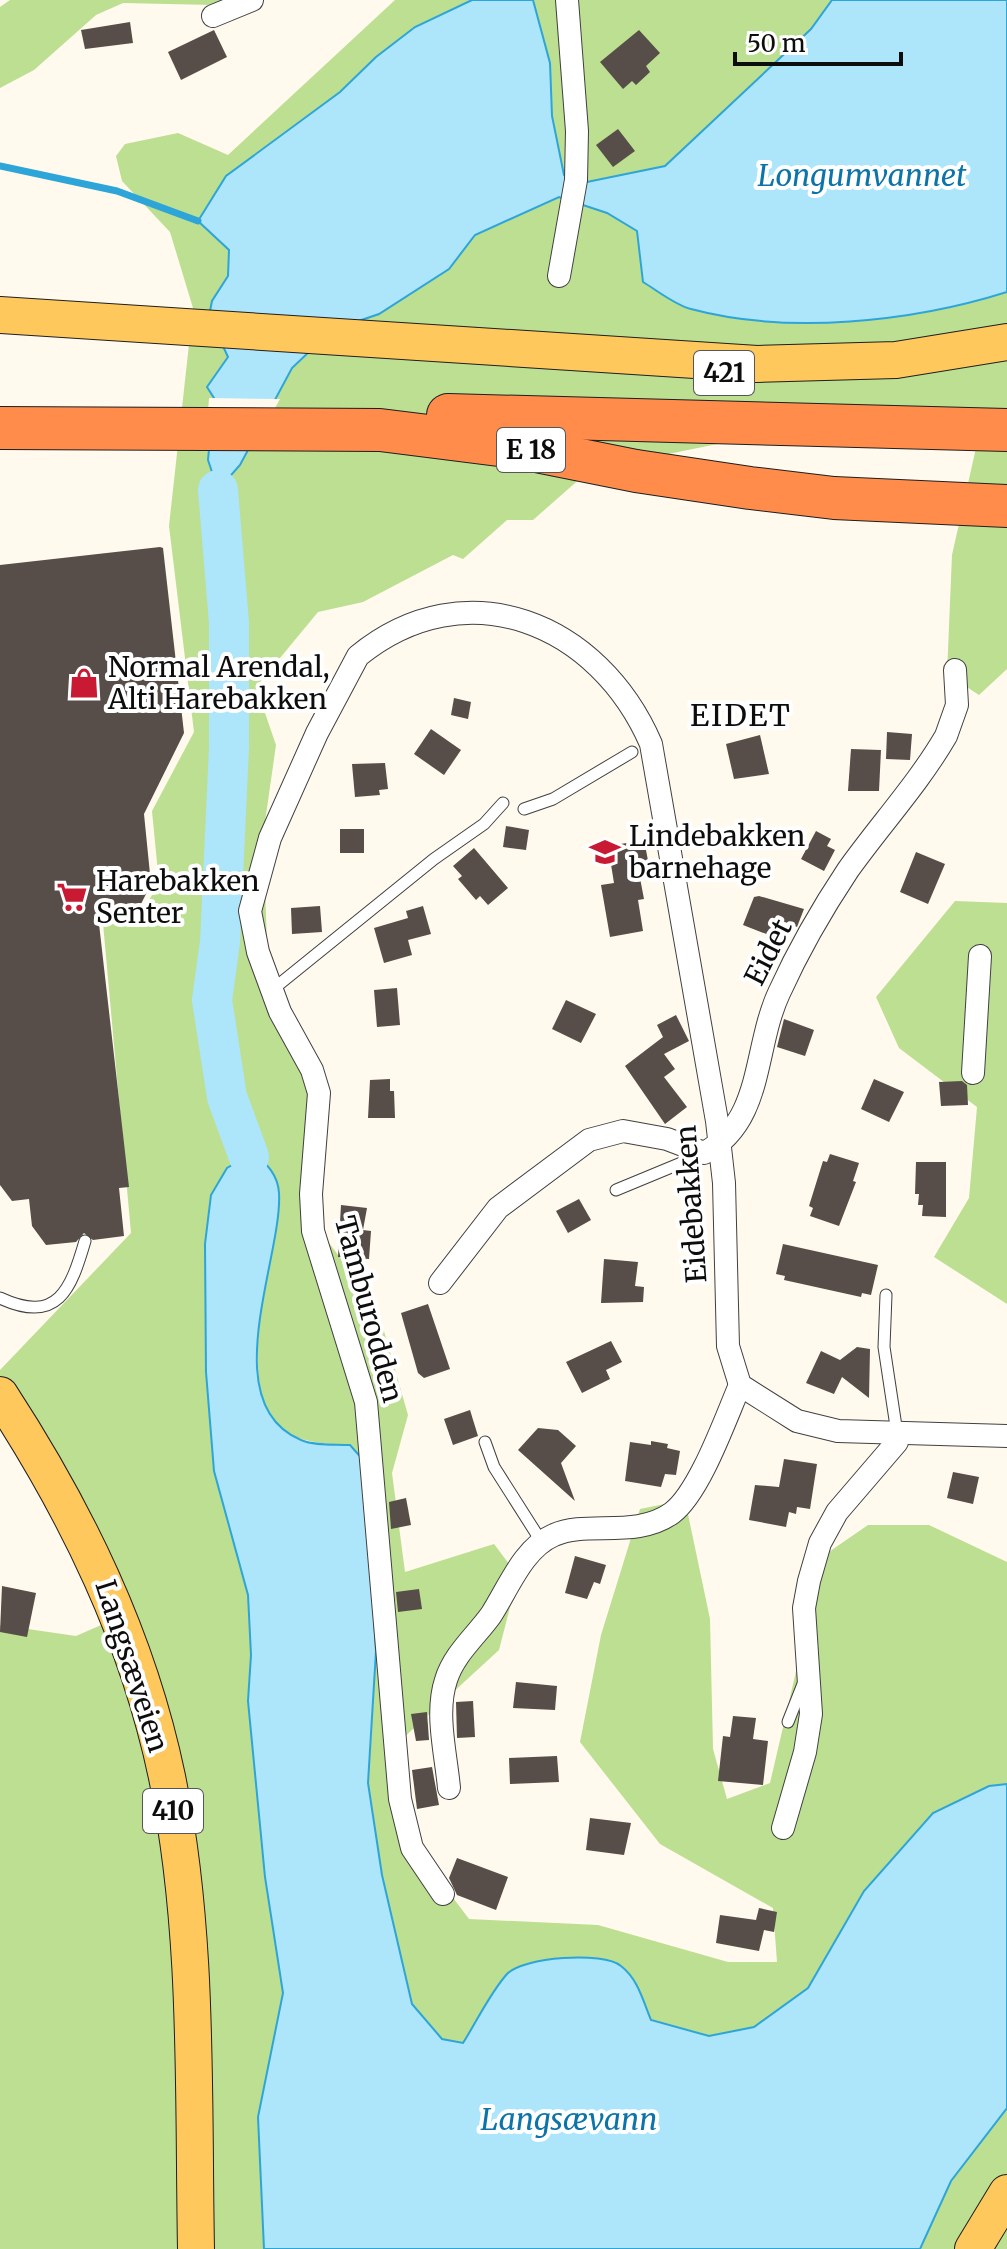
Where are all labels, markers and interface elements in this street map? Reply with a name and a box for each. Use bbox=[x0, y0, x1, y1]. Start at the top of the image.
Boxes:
scale bar bbox=[735, 16, 901, 66]
text: 50 m bbox=[747, 28, 806, 59]
water label: Longumvannet bbox=[758, 156, 967, 194]
road number: 421 bbox=[694, 351, 754, 395]
road number: E 18 bbox=[497, 428, 565, 472]
place label: Normal Arendal, Alti Harebakken bbox=[107, 649, 330, 717]
shop icon: Normal Arendal, Alti Harebakken bbox=[67, 666, 101, 700]
district label: EIDET bbox=[690, 696, 792, 734]
place label: Lindebakken barnehage bbox=[628, 818, 805, 886]
school or university icon: Lindebakken barnehage bbox=[588, 835, 622, 869]
place label: Harebakken Senter bbox=[96, 863, 260, 931]
supermarket icon: Harebakken Senter bbox=[55, 880, 89, 914]
street label: Eidet bbox=[736, 913, 800, 991]
street label: Eidebakken bbox=[668, 1124, 714, 1284]
street label: Tamburodden bbox=[327, 1212, 411, 1406]
street label: Langsæveien bbox=[87, 1575, 177, 1757]
road number: 410 bbox=[143, 1789, 203, 1833]
water label: Langsævann bbox=[481, 2100, 657, 2138]

